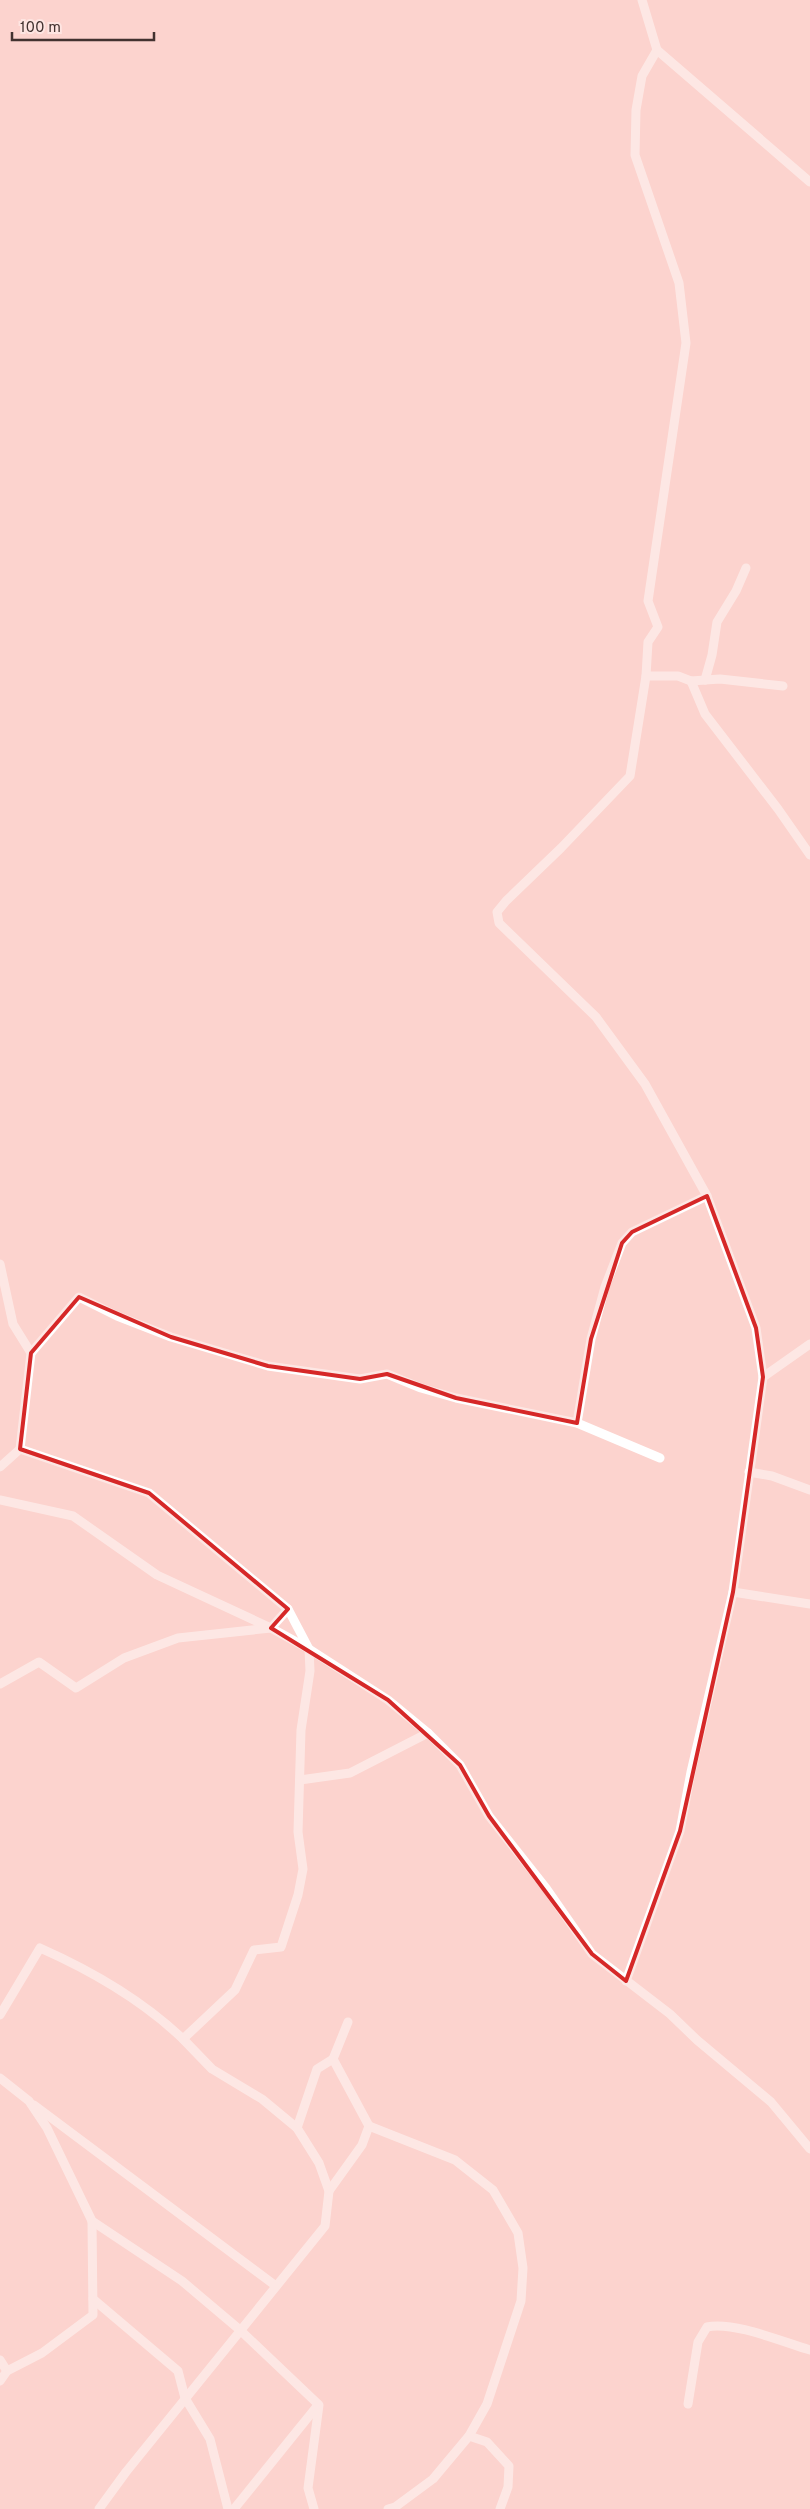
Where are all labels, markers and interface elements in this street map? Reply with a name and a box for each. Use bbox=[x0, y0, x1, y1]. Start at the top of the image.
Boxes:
scale bar bbox=[12, 10, 155, 42]
text: 100 m bbox=[20, 19, 61, 38]

